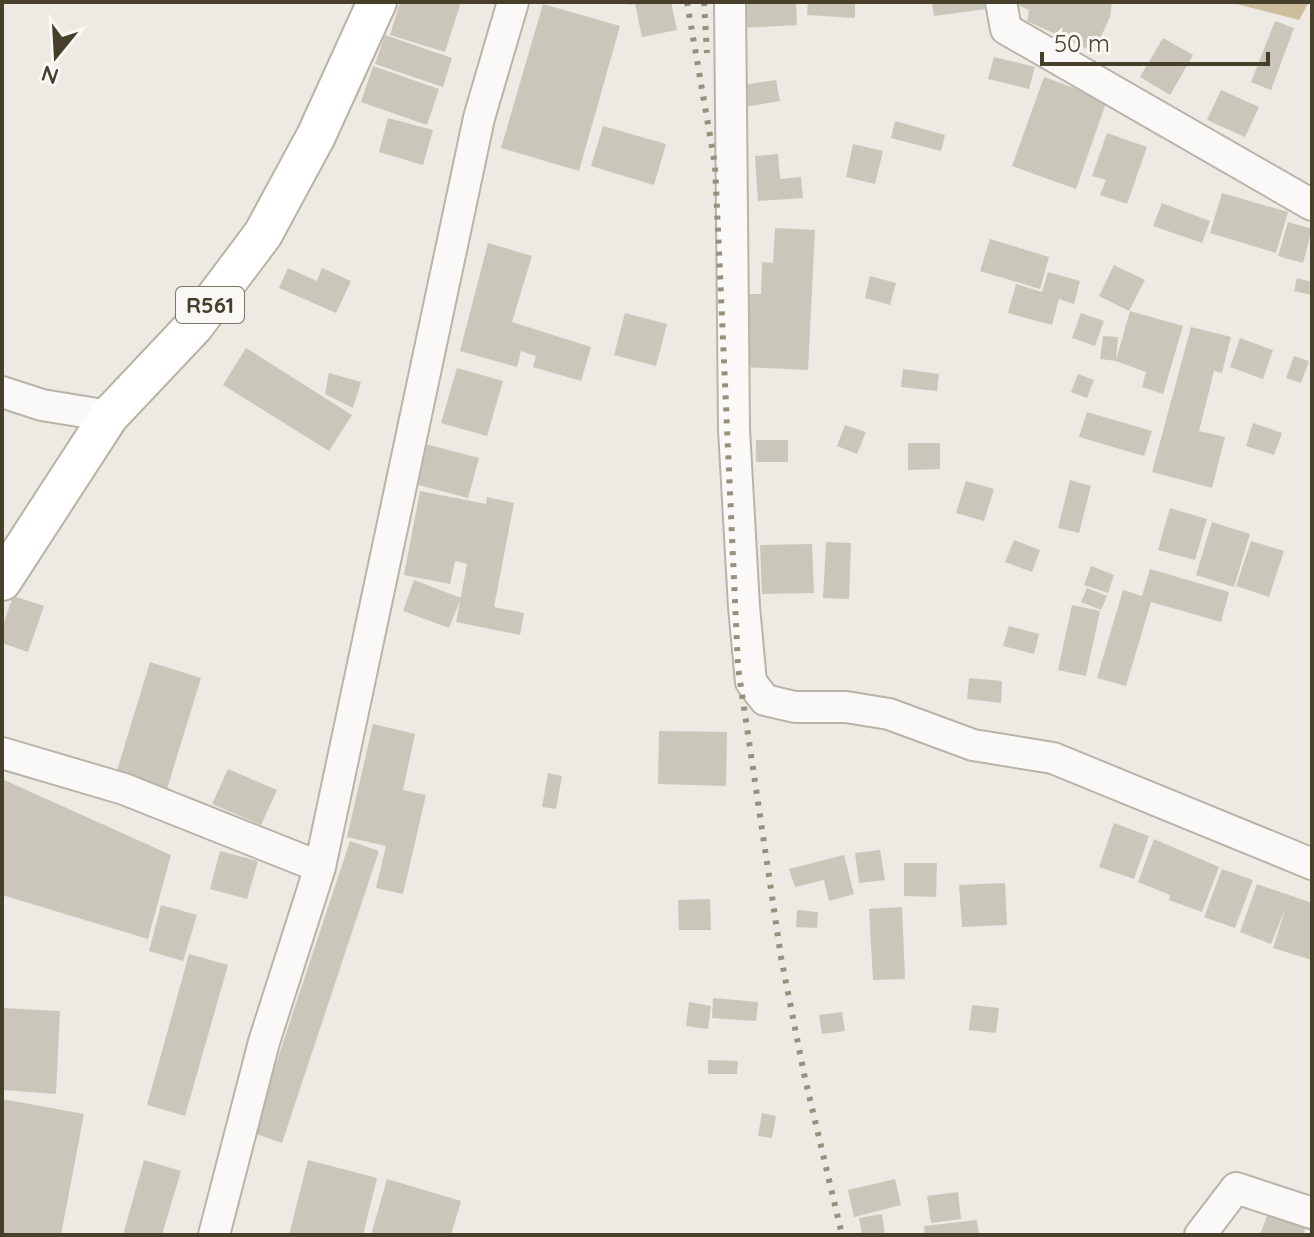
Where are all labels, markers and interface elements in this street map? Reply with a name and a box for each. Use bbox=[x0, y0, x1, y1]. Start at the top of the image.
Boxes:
north arrow bbox=[16, 16, 96, 96]
scale bar bbox=[1042, 16, 1268, 66]
text: 50 m bbox=[1054, 28, 1110, 58]
text: N bbox=[38, 59, 62, 91]
road number: R561 bbox=[176, 287, 244, 323]

